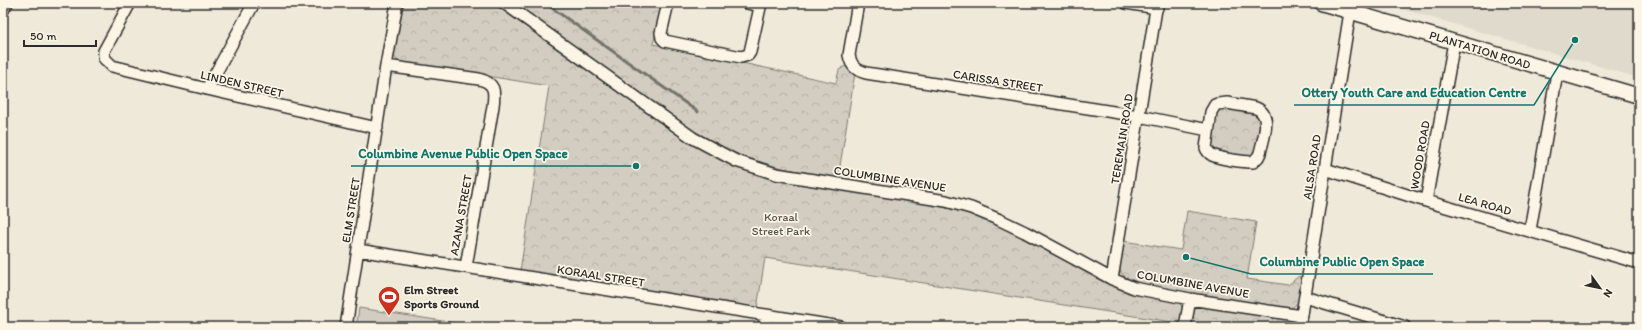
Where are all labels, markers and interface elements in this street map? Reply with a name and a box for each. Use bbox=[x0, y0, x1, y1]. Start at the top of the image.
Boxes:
scale bar bbox=[24, 22, 96, 48]
street label: PLANTATION ROAD bbox=[1428, 28, 1533, 72]
text: 50 m bbox=[30, 29, 56, 43]
street label: CARISSA STREET bbox=[952, 67, 1044, 95]
street label: LINDEN STREET bbox=[199, 68, 285, 100]
callout: Ottery Youth Care and Education Centre bbox=[1294, 80, 1534, 105]
text: Ottery Youth Care and Education Centre bbox=[1302, 85, 1526, 101]
street label: TEREMAIN ROAD bbox=[1108, 93, 1136, 185]
street label: WOOD ROAD bbox=[1407, 119, 1433, 190]
street label: AILSA ROAD bbox=[1300, 133, 1324, 201]
callout: Columbine Avenue Public Open Space bbox=[351, 141, 576, 166]
text: Columbine Avenue Public Open Space bbox=[358, 146, 568, 162]
street label: COLUMBINE AVENUE bbox=[833, 163, 947, 195]
street label: AZANA STREET bbox=[447, 173, 475, 256]
street label: ELM STREET bbox=[339, 176, 363, 244]
street label: LEA ROAD bbox=[1457, 190, 1513, 218]
park label: Koraal Street Park bbox=[752, 210, 810, 238]
callout: Columbine Public Open Space bbox=[1251, 249, 1433, 274]
text: Columbine Public Open Space bbox=[1259, 254, 1425, 270]
street label: KORAAL STREET bbox=[556, 262, 646, 290]
street label: COLUMBINE AVENUE bbox=[1136, 267, 1250, 301]
north arrow bbox=[1580, 268, 1620, 308]
place label: Elm Street Sports Ground bbox=[404, 283, 480, 312]
sports icon: Elm Street Sports Ground bbox=[376, 284, 402, 317]
text: N bbox=[1600, 287, 1615, 300]

